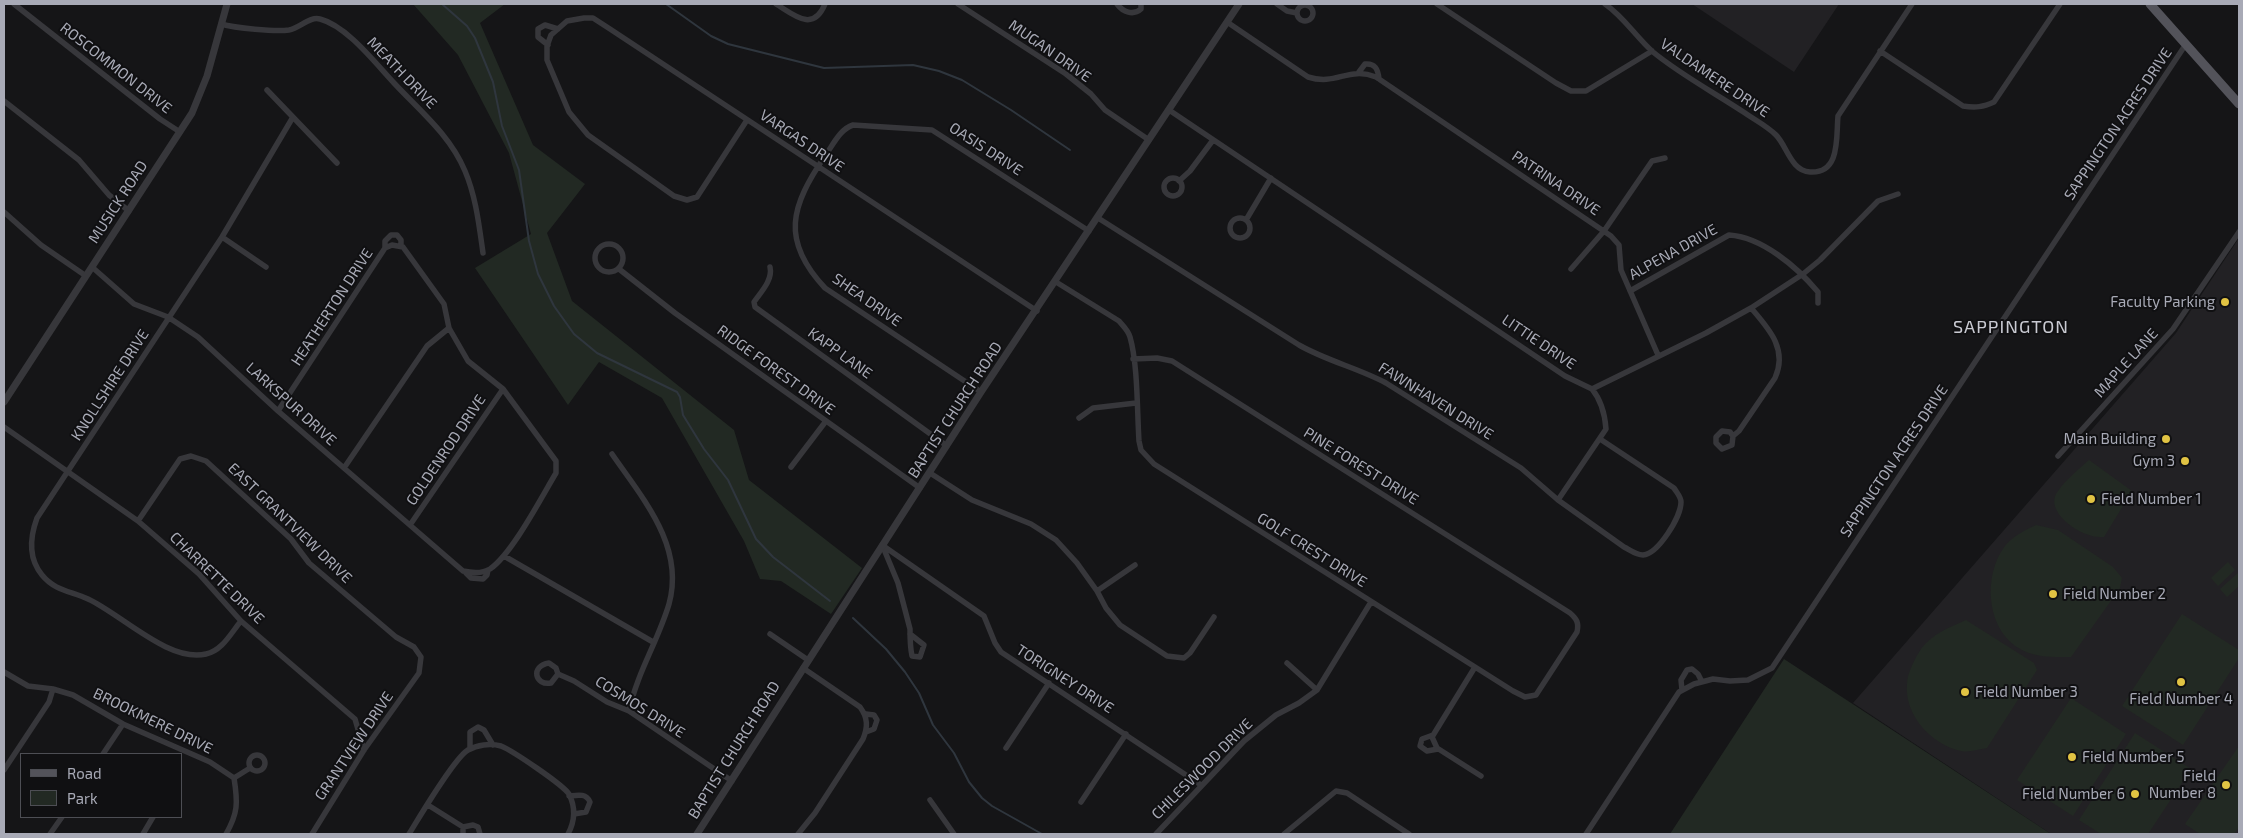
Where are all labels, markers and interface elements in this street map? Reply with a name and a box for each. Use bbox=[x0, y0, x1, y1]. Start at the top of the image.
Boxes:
street label: MUGAN DRIVE bbox=[1005, 16, 1095, 86]
street label: ROSCOMMON DRIVE bbox=[56, 19, 176, 117]
street label: MEATH DRIVE bbox=[363, 33, 441, 113]
street label: VALDAMERE DRIVE bbox=[1657, 35, 1773, 121]
street label: SAPPINGTON ACRES DRIVE bbox=[2060, 44, 2176, 204]
street label: VARGAS DRIVE bbox=[756, 106, 848, 176]
street label: OASIS DRIVE bbox=[946, 119, 1026, 179]
street label: PATRINA DRIVE bbox=[1508, 147, 1604, 219]
street label: MUSICK ROAD bbox=[85, 157, 151, 247]
street label: ALPENA DRIVE bbox=[1626, 220, 1720, 284]
street label: HEATHERTON DRIVE bbox=[287, 245, 377, 369]
street label: SHEA DRIVE bbox=[829, 270, 905, 330]
place label: Faculty Parking bbox=[2110, 293, 2215, 311]
marker: Faculty Parking bbox=[2219, 296, 2231, 308]
street label: LITTIE DRIVE bbox=[1499, 311, 1579, 373]
district label: SAPPINGTON bbox=[1952, 316, 2070, 338]
street label: RIDGE FOREST DRIVE bbox=[714, 321, 838, 419]
street label: KAPP LANE bbox=[804, 324, 876, 382]
street label: MAPLE LANE bbox=[2090, 325, 2162, 401]
street label: KNOLLSHIRE DRIVE bbox=[67, 326, 153, 444]
street label: BAPTIST CHURCH ROAD bbox=[904, 338, 1006, 482]
street label: FAWNHAVEN DRIVE bbox=[1375, 358, 1497, 444]
street label: LARKSPUR DRIVE bbox=[242, 359, 340, 449]
street label: SAPPINGTON ACRES DRIVE bbox=[1836, 381, 1952, 541]
street label: GOLDENROD DRIVE bbox=[402, 391, 490, 509]
street label: PINE FOREST DRIVE bbox=[1300, 423, 1422, 509]
place label: Main Building bbox=[2063, 430, 2156, 448]
marker: Main Building bbox=[2160, 433, 2172, 445]
place label: Gym 3 bbox=[2133, 452, 2175, 470]
marker: Gym 3 bbox=[2179, 455, 2191, 467]
street label: EAST GRANTVIEW DRIVE bbox=[224, 459, 356, 587]
place label: Field Number 1 bbox=[2101, 490, 2201, 508]
marker: Field Number 1 bbox=[2085, 493, 2097, 505]
street label: GOLF CREST DRIVE bbox=[1254, 509, 1370, 591]
street label: CHARRETTE DRIVE bbox=[166, 528, 268, 628]
place label: Field Number 2 bbox=[2063, 585, 2166, 603]
marker: Field Number 2 bbox=[2047, 588, 2059, 600]
street label: TORIGNEY DRIVE bbox=[1013, 641, 1117, 717]
street label: COSMOS DRIVE bbox=[592, 672, 688, 742]
marker: Field Number 4 bbox=[2175, 676, 2187, 688]
street label: BAPTIST CHURCH ROAD bbox=[684, 678, 784, 822]
place label: Field Number 3 bbox=[1975, 683, 2078, 701]
street label: BROOKMERE DRIVE bbox=[90, 684, 216, 758]
marker: Field Number 3 bbox=[1959, 686, 1971, 698]
street label: GRANTVIEW DRIVE bbox=[311, 688, 397, 804]
place label: Field Number 4 bbox=[2129, 690, 2233, 708]
street label: CHILESWOOD DRIVE bbox=[1148, 715, 1256, 823]
place label: Field Number 5 bbox=[2082, 748, 2185, 766]
marker: Field Number 5 bbox=[2066, 751, 2078, 763]
legend bbox=[20, 753, 182, 818]
text: Road bbox=[67, 764, 102, 782]
place label: Field Number 8 bbox=[2149, 767, 2216, 802]
marker: Field Number 8 bbox=[2220, 779, 2232, 791]
place label: Field Number 6 bbox=[2022, 785, 2125, 803]
marker: Field Number 6 bbox=[2129, 788, 2141, 800]
text: Park bbox=[67, 789, 98, 807]

